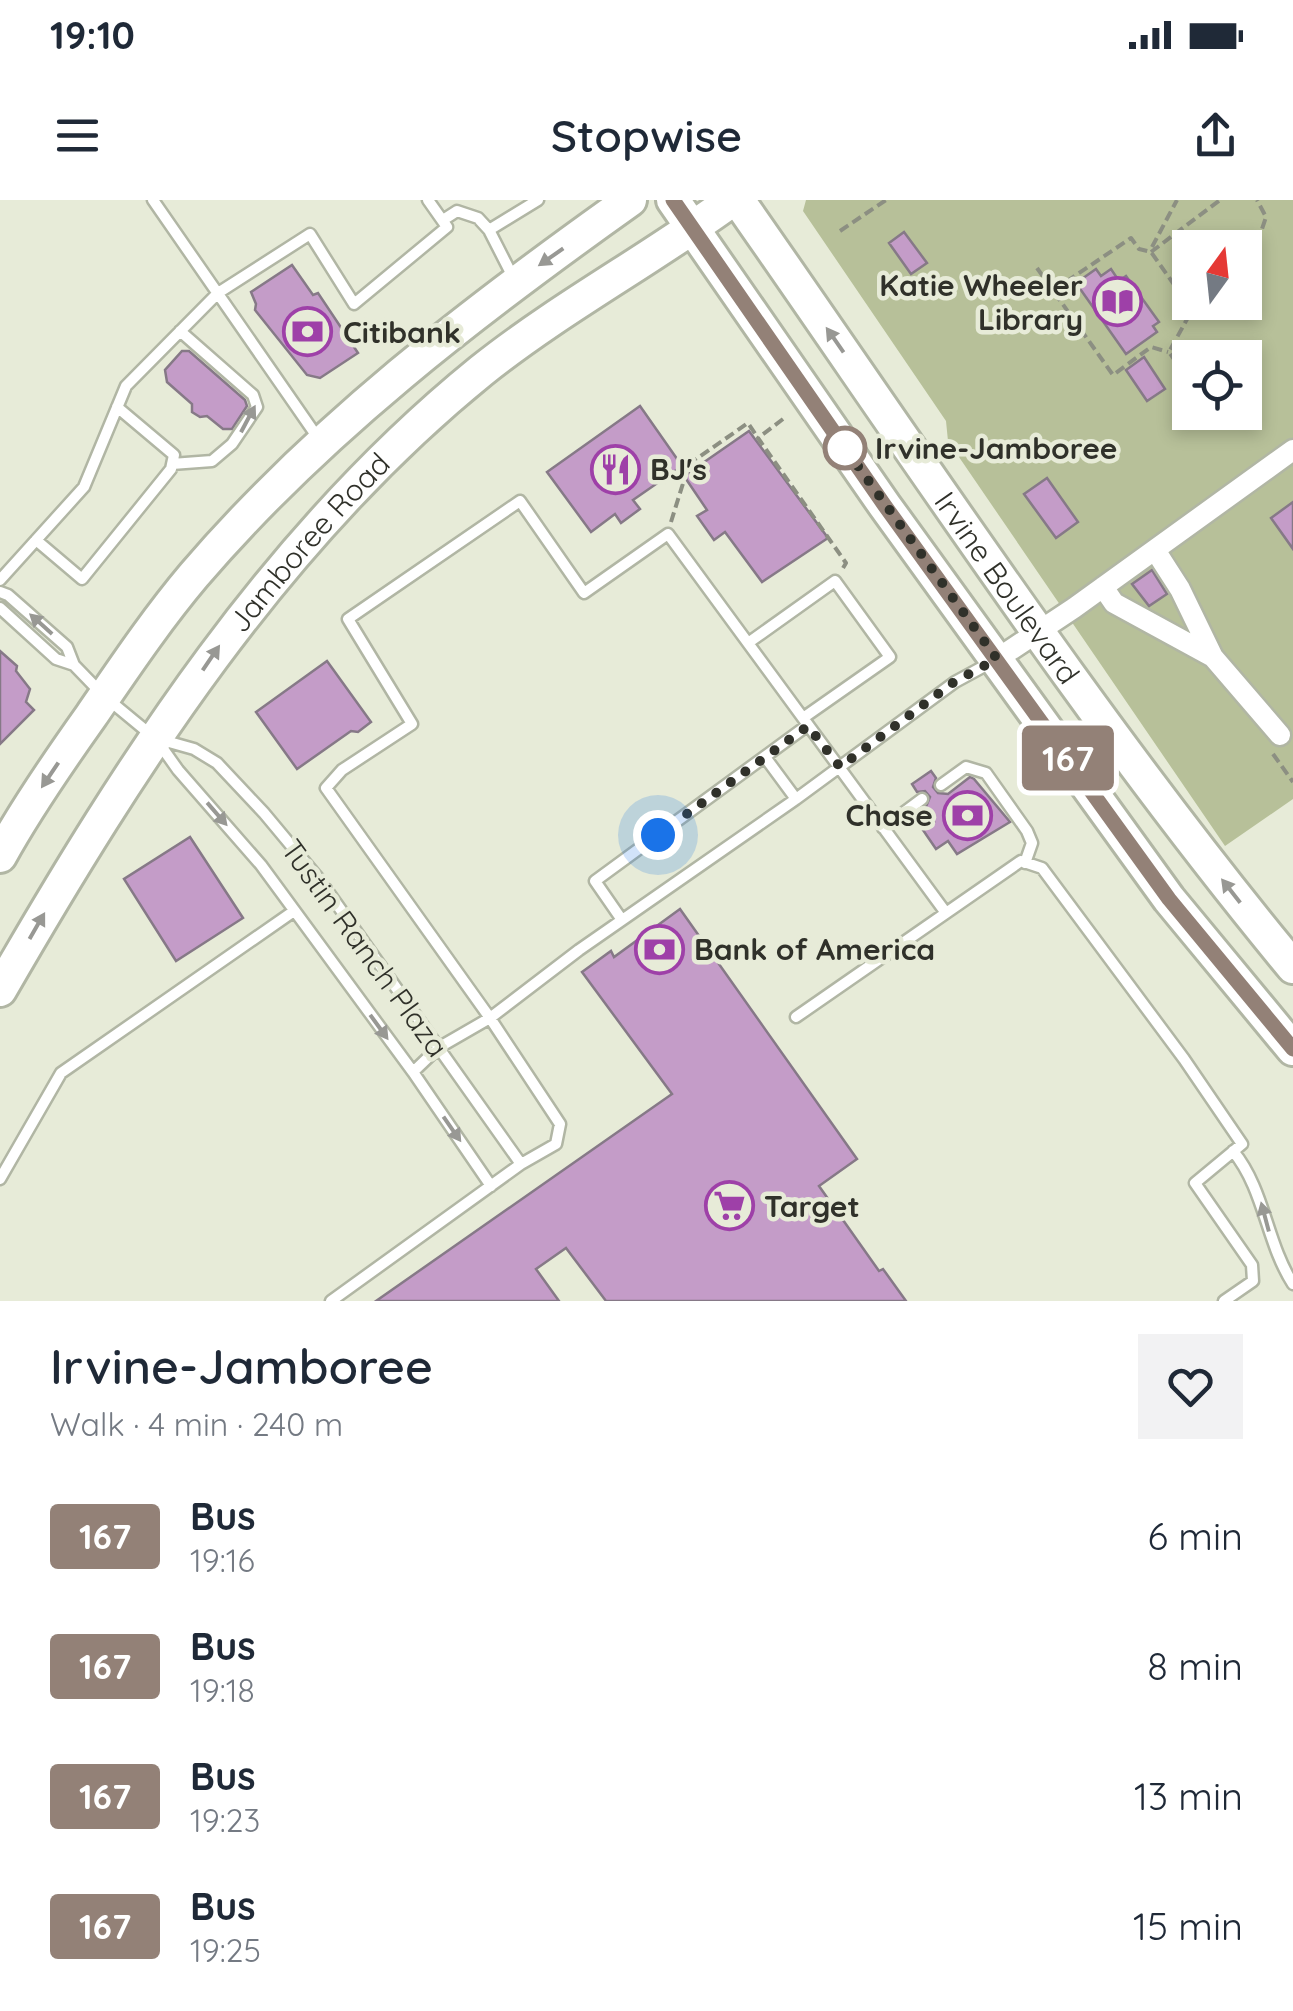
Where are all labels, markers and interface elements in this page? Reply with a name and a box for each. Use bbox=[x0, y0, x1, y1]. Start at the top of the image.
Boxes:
text: 19:10 bbox=[50, 11, 135, 59]
text: Stopwise bbox=[551, 107, 742, 163]
icon: menu bbox=[50, 108, 105, 163]
icon: share bbox=[1188, 108, 1243, 163]
north arrow bbox=[1172, 230, 1262, 320]
map controls bbox=[1172, 230, 1262, 430]
one-way arrow bbox=[538, 246, 564, 266]
place label: Katie Wheeler Library bbox=[879, 266, 1083, 338]
library icon: Katie Wheeler Library bbox=[1092, 276, 1144, 328]
bank icon: Citibank bbox=[282, 306, 334, 358]
place label: Citibank bbox=[343, 313, 461, 351]
one-way arrow bbox=[826, 326, 845, 353]
button: locate bbox=[1172, 340, 1262, 430]
one-way arrow bbox=[239, 405, 256, 433]
marker: Irvine-Jamboree bbox=[824, 427, 866, 469]
place label: Irvine-Jamboree bbox=[875, 429, 1118, 467]
restaurant icon: BJ's bbox=[589, 443, 641, 495]
street label: Jamboree Road bbox=[220, 444, 398, 640]
place label: BJ's bbox=[650, 450, 707, 488]
street label: Irvine Boulevard bbox=[926, 484, 1088, 691]
one-way arrow bbox=[29, 614, 54, 636]
one-way arrow bbox=[201, 645, 220, 672]
line badge: 167 bbox=[1010, 726, 1126, 790]
text: 167 bbox=[1042, 736, 1094, 780]
one-way arrow bbox=[41, 761, 60, 788]
bank icon: Chase bbox=[942, 789, 994, 841]
place label: Chase bbox=[846, 796, 933, 834]
one-way arrow bbox=[206, 801, 228, 826]
your location bbox=[633, 810, 683, 860]
street label: Tustin Ranch Plaza bbox=[273, 832, 457, 1064]
one-way arrow bbox=[1222, 878, 1242, 904]
one-way arrow bbox=[28, 912, 45, 940]
bank icon: Bank of America bbox=[633, 923, 685, 975]
place label: Bank of America bbox=[694, 930, 935, 968]
one-way arrow bbox=[369, 1013, 388, 1040]
one-way arrow bbox=[442, 1115, 461, 1142]
supermarket icon: Target bbox=[703, 1180, 755, 1232]
place label: Target bbox=[764, 1187, 860, 1225]
one-way arrow bbox=[1256, 1201, 1272, 1232]
button: heart bbox=[1138, 1334, 1243, 1439]
text: Irvine-Jamboree bbox=[50, 1336, 433, 1396]
text: Walk · 4 min · 240 m bbox=[50, 1404, 343, 1444]
text: Bus bbox=[190, 1492, 256, 1540]
text: 6 min bbox=[1147, 1512, 1243, 1560]
text: 167 bbox=[79, 1514, 131, 1558]
text: 19:16 bbox=[190, 1540, 255, 1580]
text: Bus bbox=[190, 1622, 256, 1670]
text: 8 min bbox=[1147, 1642, 1243, 1690]
text: 167 bbox=[79, 1644, 131, 1688]
text: 19:18 bbox=[190, 1670, 255, 1710]
text: Bus bbox=[190, 1752, 256, 1800]
text: 13 min bbox=[1134, 1772, 1243, 1820]
text: 167 bbox=[79, 1774, 131, 1818]
text: 19:23 bbox=[190, 1800, 260, 1840]
text: Bus bbox=[190, 1882, 256, 1930]
text: 15 min bbox=[1133, 1902, 1243, 1950]
text: 167 bbox=[79, 1904, 131, 1948]
text: 19:25 bbox=[190, 1930, 261, 1970]

